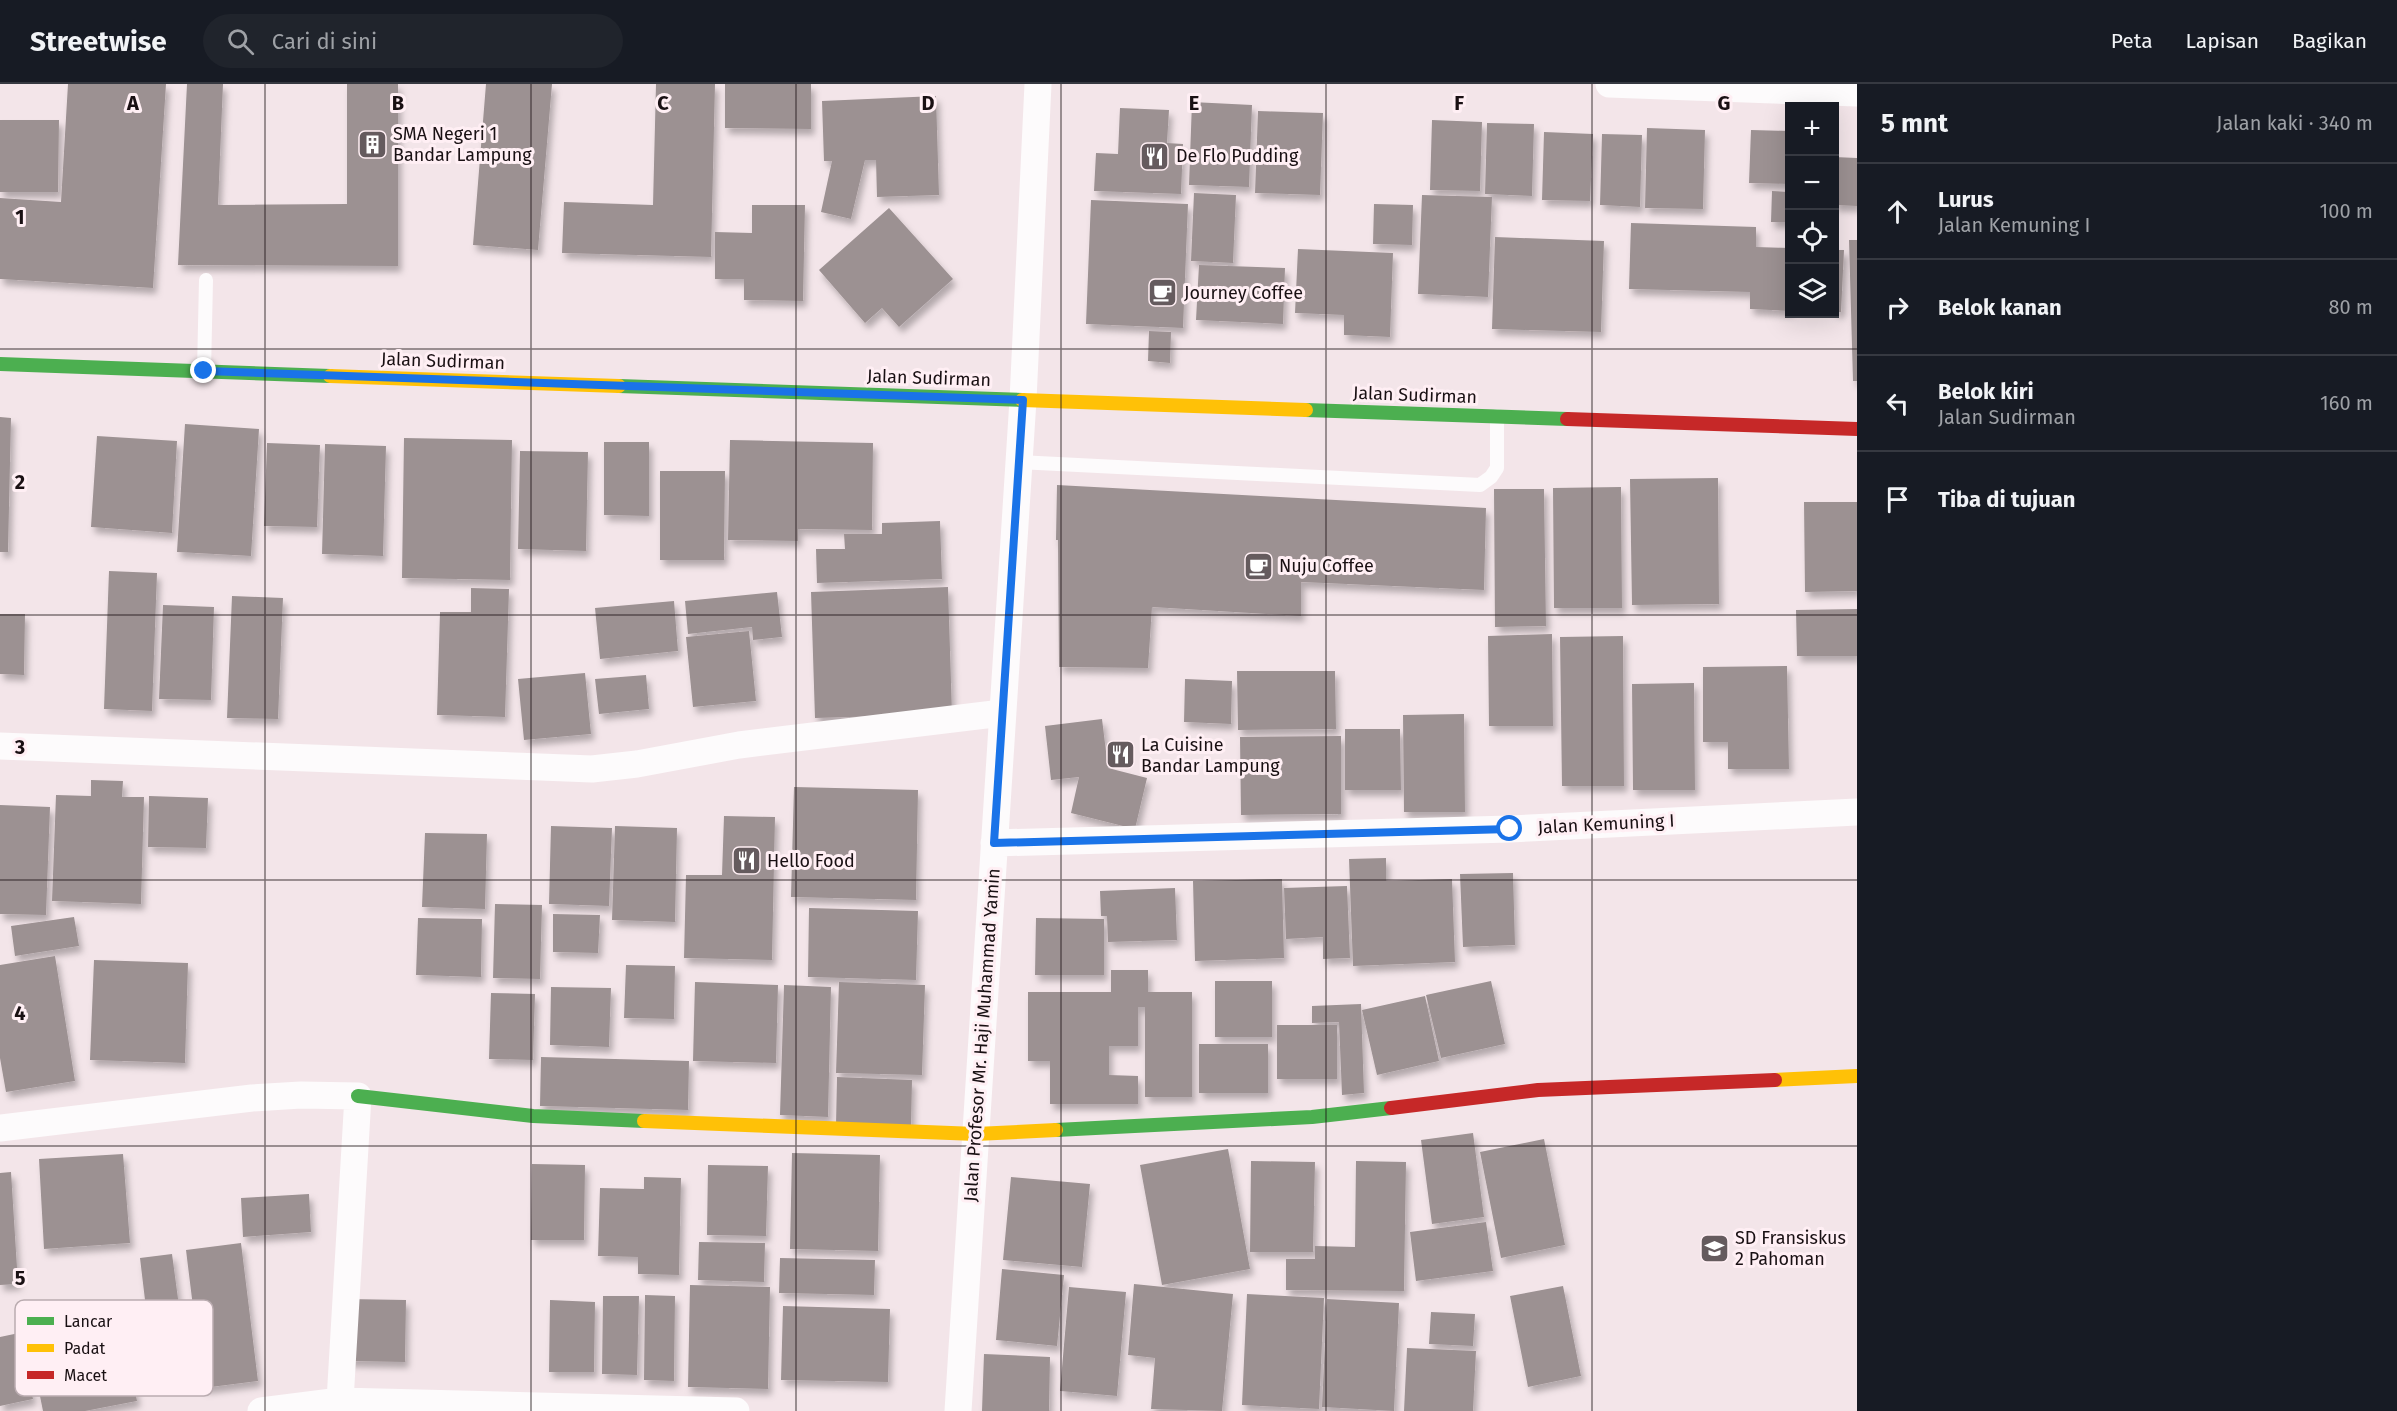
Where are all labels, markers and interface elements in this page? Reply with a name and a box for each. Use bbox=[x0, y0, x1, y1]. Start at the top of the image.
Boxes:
search box bbox=[203, 14, 623, 68]
text: Streetwise bbox=[30, 25, 167, 58]
icon: search bbox=[224, 25, 257, 58]
text: Cari di sini bbox=[272, 28, 377, 55]
text: Peta bbox=[2111, 28, 2153, 54]
text: Lapisan bbox=[2186, 28, 2259, 54]
text: Bagikan bbox=[2292, 28, 2367, 54]
text: A bbox=[126, 91, 140, 115]
text: B bbox=[392, 91, 404, 115]
text: C bbox=[657, 91, 669, 115]
text: D bbox=[921, 91, 935, 115]
text: E bbox=[1189, 91, 1199, 115]
text: F bbox=[1454, 91, 1464, 115]
text: G bbox=[1718, 91, 1730, 115]
map controls bbox=[1785, 102, 1839, 318]
button: + bbox=[1785, 102, 1839, 156]
text: 5 mnt bbox=[1881, 108, 1948, 139]
text: Jalan kaki · 340 m bbox=[2216, 111, 2373, 135]
place label: SMA Negeri 1 Bandar Lampung bbox=[393, 123, 532, 166]
building icon: SMA Negeri 1 Bandar Lampung bbox=[356, 128, 388, 160]
restaurant icon: De Flo Pudding bbox=[1139, 140, 1171, 172]
place label: De Flo Pudding bbox=[1176, 145, 1299, 167]
button: − bbox=[1785, 156, 1839, 210]
text: Lurus bbox=[1938, 186, 1994, 213]
icon: ahead bbox=[1881, 195, 1914, 228]
text: 100 m bbox=[2320, 199, 2373, 223]
text: 1 bbox=[15, 205, 25, 229]
button: locate bbox=[1785, 210, 1839, 264]
text: Jalan Kemuning I bbox=[1938, 213, 2090, 237]
button: layers bbox=[1785, 264, 1839, 318]
cafe icon: Journey Coffee bbox=[1147, 277, 1179, 309]
place label: Journey Coffee bbox=[1184, 282, 1303, 304]
icon: right bbox=[1881, 291, 1914, 324]
text: Belok kanan bbox=[1938, 294, 2062, 321]
text: 80 m bbox=[2328, 295, 2373, 319]
street label: Jalan Sudirman bbox=[381, 348, 505, 374]
route end bbox=[190, 357, 216, 383]
street label: Jalan Sudirman bbox=[867, 365, 991, 391]
text: Belok kiri bbox=[1938, 378, 2034, 405]
street label: Jalan Sudirman bbox=[1353, 382, 1477, 408]
icon: left bbox=[1881, 387, 1914, 420]
text: 160 m bbox=[2320, 391, 2373, 415]
text: Jalan Sudirman bbox=[1938, 405, 2076, 429]
text: 2 bbox=[15, 470, 25, 494]
icon: arrive bbox=[1881, 483, 1914, 516]
text: Tiba di tujuan bbox=[1938, 486, 2075, 513]
cafe icon: Nuju Coffee bbox=[1242, 550, 1274, 582]
place label: Nuju Coffee bbox=[1279, 555, 1374, 577]
place label: La Cuisine Bandar Lampung bbox=[1141, 734, 1280, 777]
text: 3 bbox=[14, 735, 25, 759]
restaurant icon: La Cuisine Bandar Lampung bbox=[1104, 739, 1136, 771]
street label: Jalan Kemuning I bbox=[1537, 809, 1675, 839]
route start bbox=[1496, 815, 1522, 841]
restaurant icon: Hello Food bbox=[730, 845, 762, 877]
place label: Hello Food bbox=[767, 850, 855, 872]
street label: Jalan Profesor Mr. Haji Muhammad Yamin bbox=[959, 867, 1005, 1203]
text: 4 bbox=[14, 1001, 26, 1025]
place label: SD Fransiskus 2 Pahoman bbox=[1735, 1227, 1846, 1270]
school or university icon: SD Fransiskus 2 Pahoman bbox=[1698, 1232, 1730, 1264]
text: 5 bbox=[15, 1266, 26, 1290]
legend bbox=[15, 1300, 213, 1396]
text: Lancar bbox=[64, 1312, 113, 1331]
text: Padat bbox=[64, 1339, 105, 1358]
text: Macet bbox=[64, 1366, 107, 1385]

